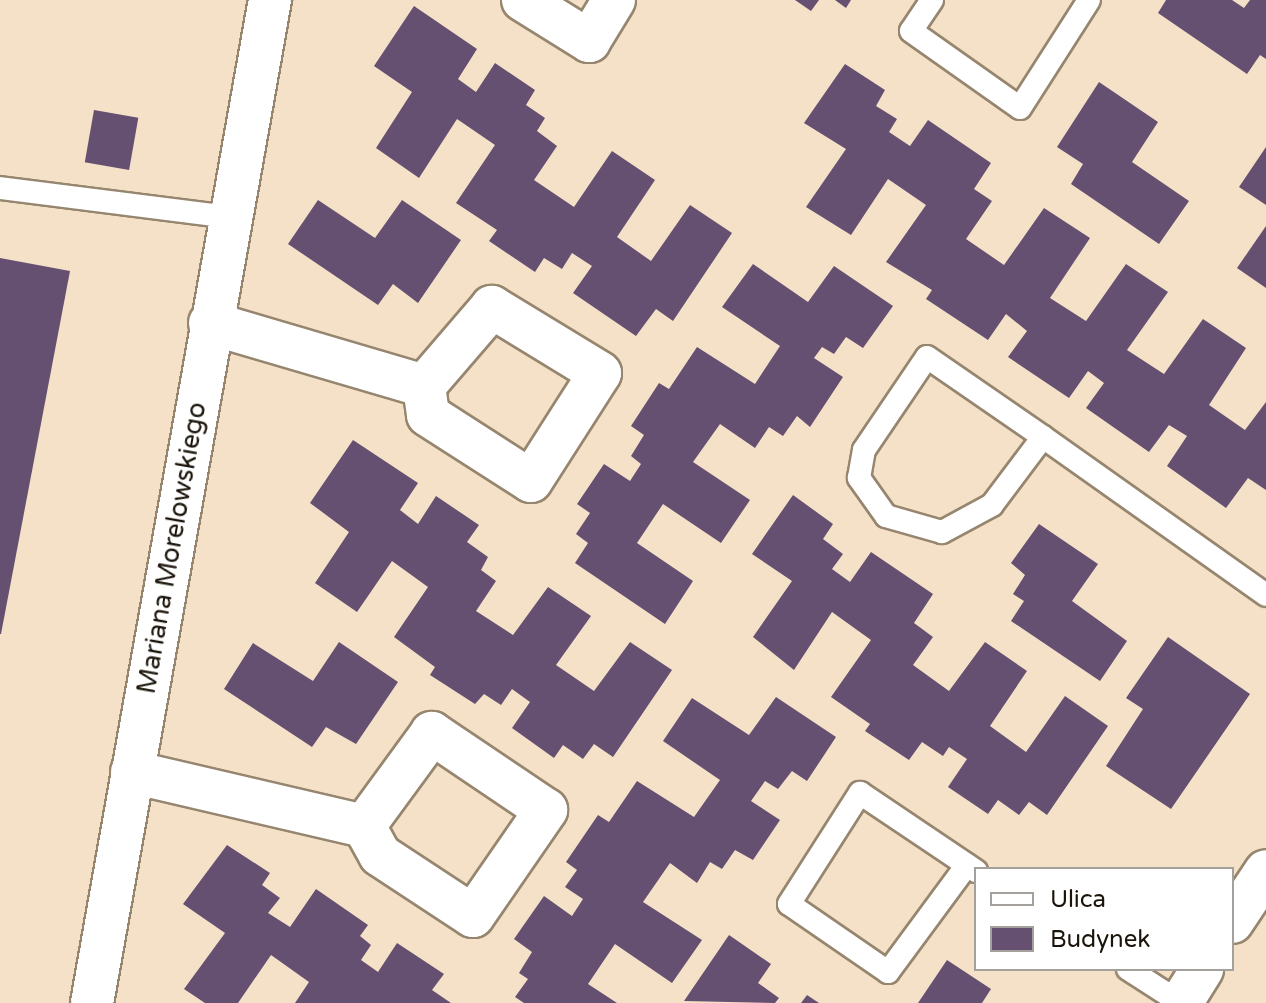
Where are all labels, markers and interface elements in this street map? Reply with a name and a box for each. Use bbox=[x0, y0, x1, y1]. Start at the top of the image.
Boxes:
street label: Mariana Morelowskiego bbox=[131, 400, 213, 696]
legend bbox=[974, 867, 1234, 971]
text: Ulica bbox=[1050, 885, 1106, 914]
text: Budynek bbox=[1050, 925, 1150, 954]

